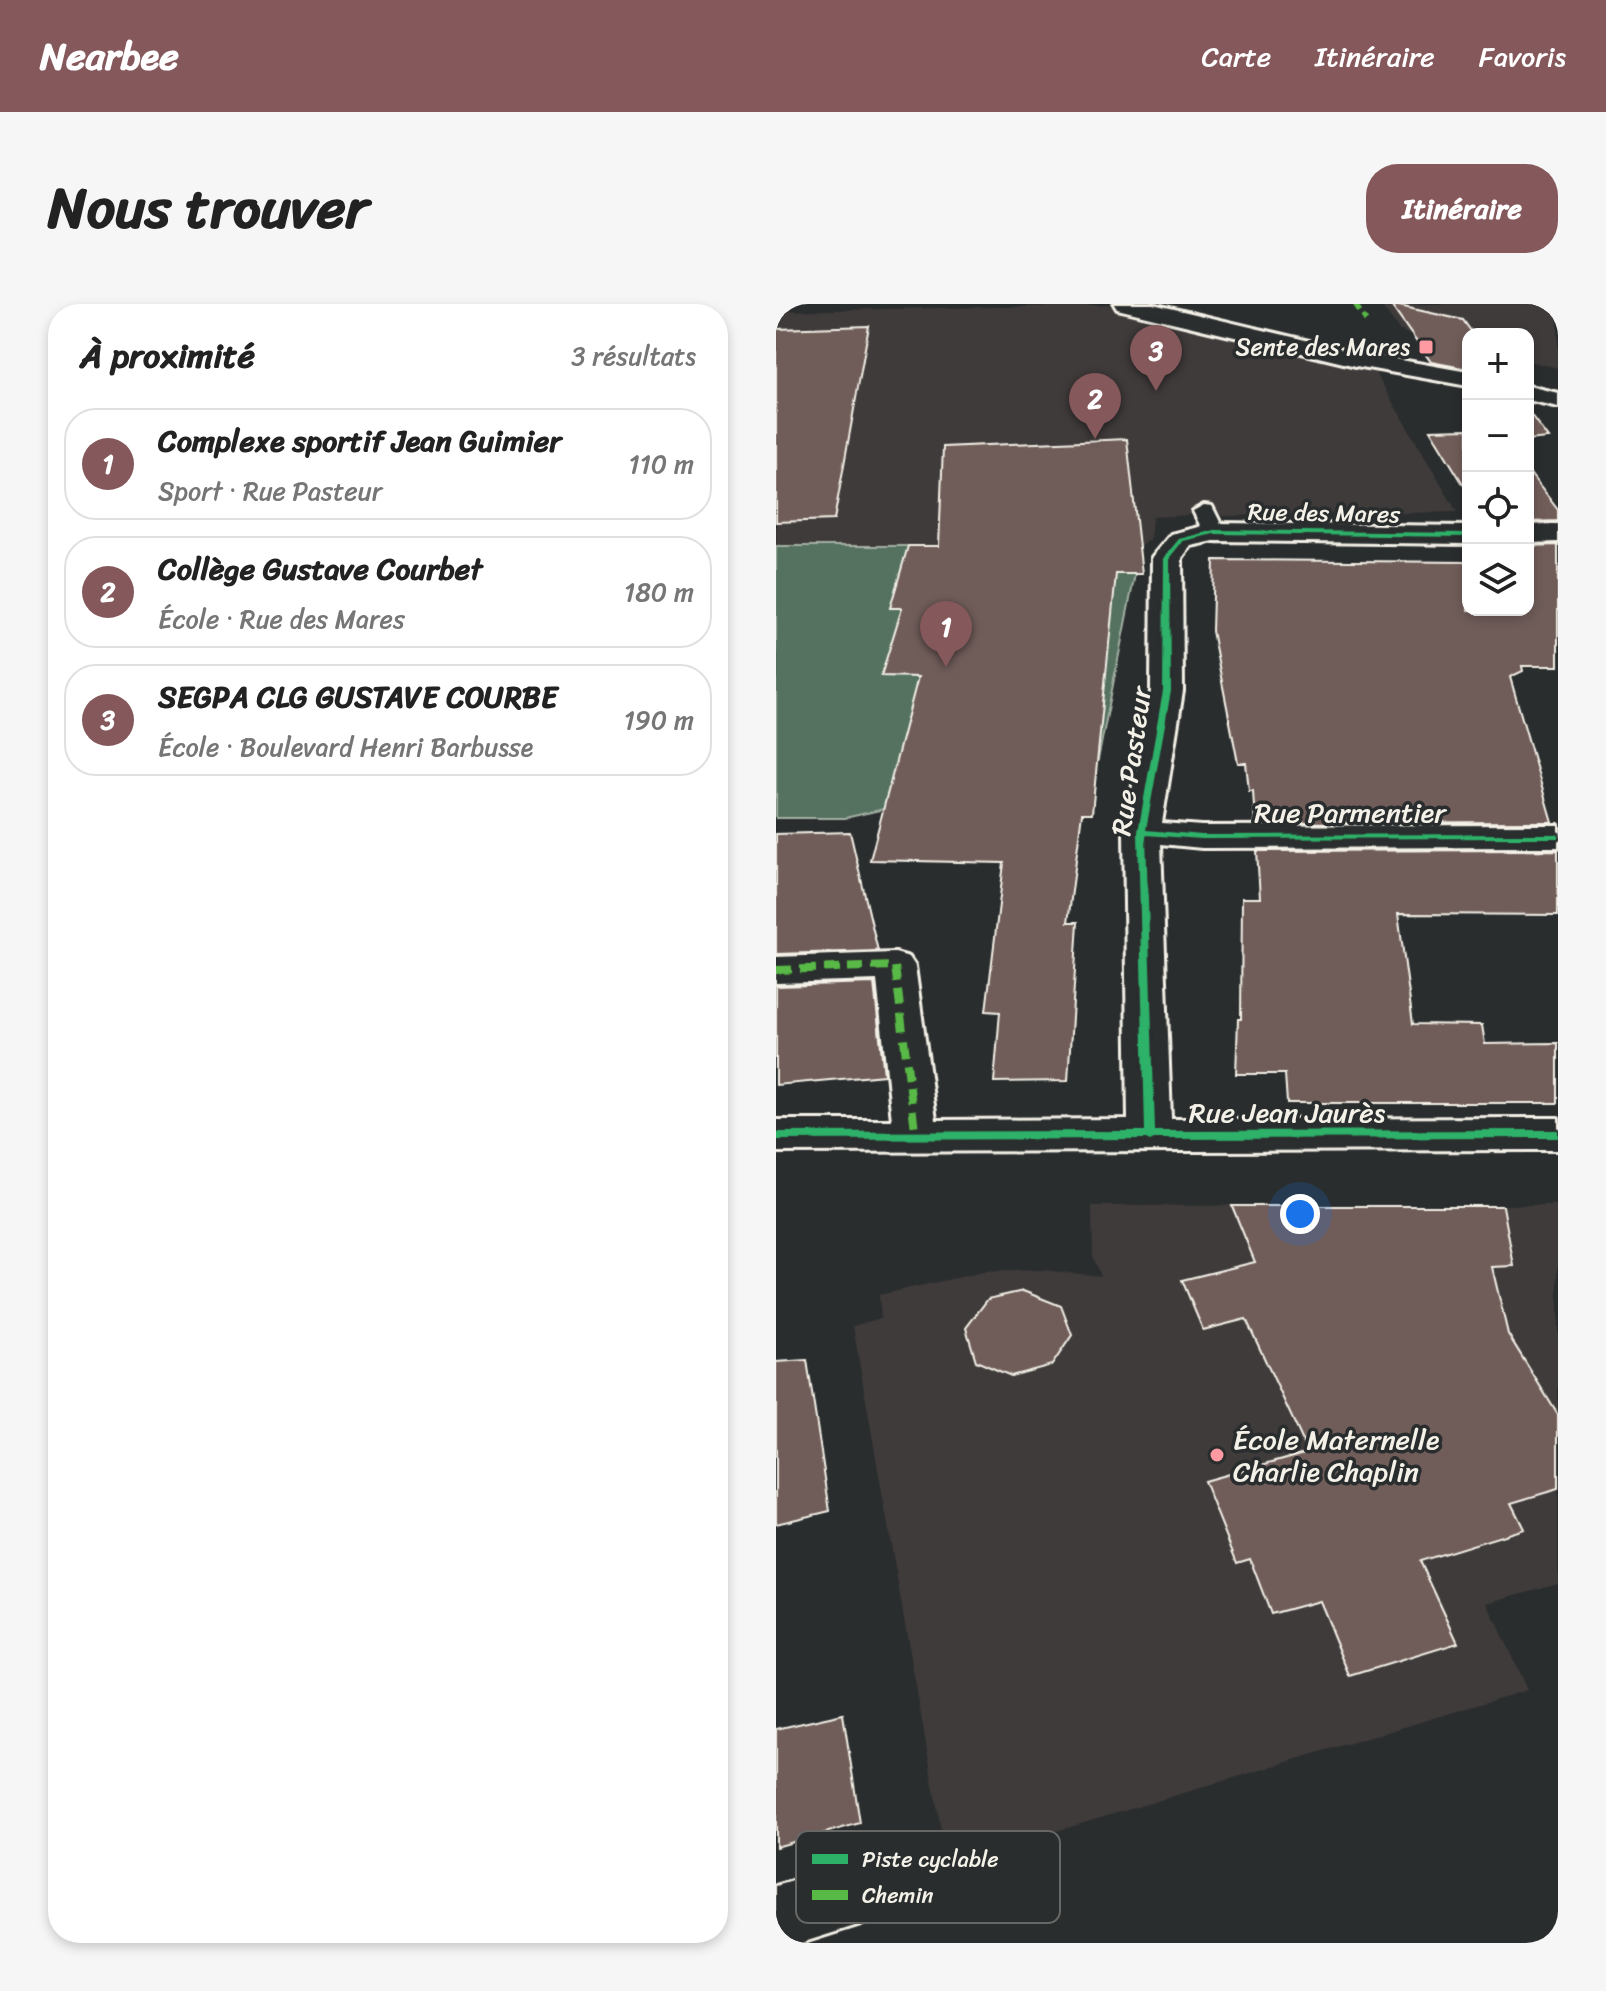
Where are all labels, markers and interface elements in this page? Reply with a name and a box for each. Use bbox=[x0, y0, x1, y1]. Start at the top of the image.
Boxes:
text: Nearbee bbox=[40, 23, 179, 90]
text: Carte bbox=[1201, 32, 1271, 81]
text: Itinéraire bbox=[1315, 32, 1435, 81]
text: Favoris bbox=[1479, 32, 1566, 81]
text: Nous trouver bbox=[48, 159, 369, 258]
button: Itinéraire bbox=[1366, 164, 1558, 253]
pin: 3 bbox=[1130, 325, 1182, 391]
text: À proximité bbox=[80, 326, 255, 386]
place label: Sente des Mares bbox=[1235, 326, 1410, 368]
map controls bbox=[1462, 328, 1534, 616]
button: + bbox=[1462, 328, 1534, 400]
text: 3 résultats bbox=[571, 333, 696, 379]
marker: Sente des Mares bbox=[1417, 338, 1435, 356]
pin: 2 bbox=[1069, 373, 1121, 439]
button: − bbox=[1462, 400, 1534, 472]
text: Complexe sportif Jean Guimier bbox=[158, 414, 561, 468]
text: 1 bbox=[102, 441, 114, 487]
text: 110 m bbox=[629, 441, 694, 487]
text: Sport · Rue Pasteur bbox=[158, 468, 382, 514]
button: locate bbox=[1462, 472, 1534, 544]
street label: Rue des Mares bbox=[1247, 491, 1401, 535]
text: Collège Gustave Courbet bbox=[158, 542, 482, 596]
button: layers bbox=[1462, 544, 1534, 616]
text: 2 bbox=[100, 569, 116, 615]
text: 180 m bbox=[624, 569, 694, 615]
text: École · Rue des Mares bbox=[158, 596, 405, 642]
pin: 1 bbox=[920, 601, 972, 667]
text: SEGPA CLG GUSTAVE COURBE bbox=[158, 670, 557, 724]
street label: Rue Pasteur bbox=[1096, 682, 1166, 839]
text: 3 bbox=[101, 697, 115, 743]
text: 190 m bbox=[624, 697, 694, 743]
text: École · Boulevard Henri Barbusse bbox=[158, 724, 533, 770]
street label: Rue Parmentier bbox=[1254, 788, 1447, 837]
street label: Rue Jean Jaurès bbox=[1189, 1088, 1386, 1137]
your location bbox=[1280, 1194, 1320, 1234]
place label: École Maternelle Charlie Chaplin bbox=[1233, 1415, 1439, 1496]
marker: École Maternelle Charlie Chaplin bbox=[1208, 1446, 1226, 1464]
legend bbox=[796, 1831, 1060, 1923]
text: Piste cyclable bbox=[862, 1840, 999, 1879]
text: Chemin bbox=[862, 1876, 934, 1915]

